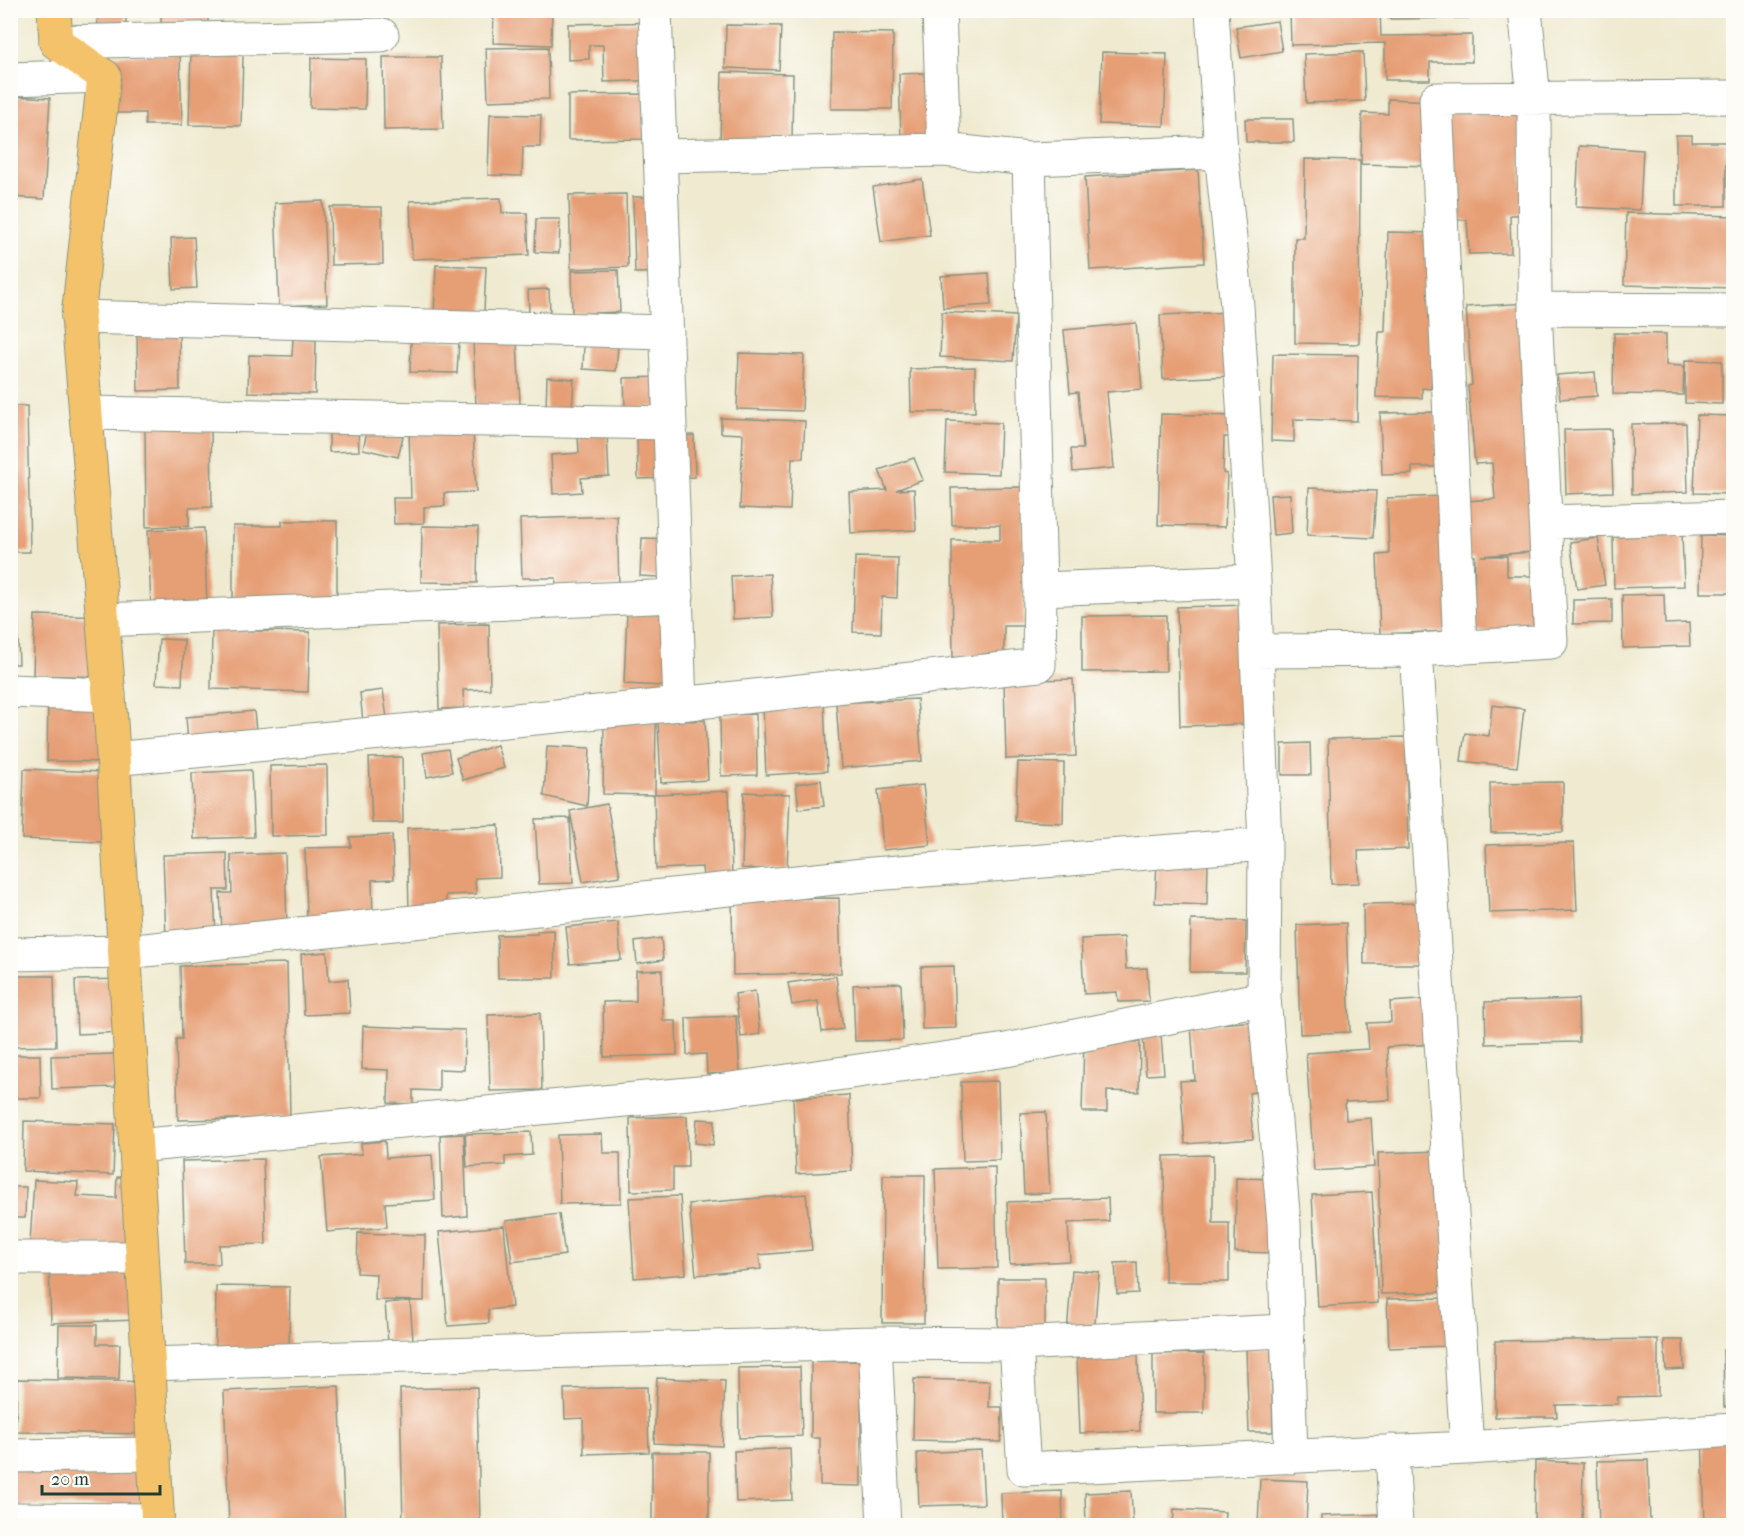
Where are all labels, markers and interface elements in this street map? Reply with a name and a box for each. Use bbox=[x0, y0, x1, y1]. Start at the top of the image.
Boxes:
scale bar bbox=[42, 1458, 160, 1496]
text: 20 m bbox=[51, 1469, 89, 1490]

